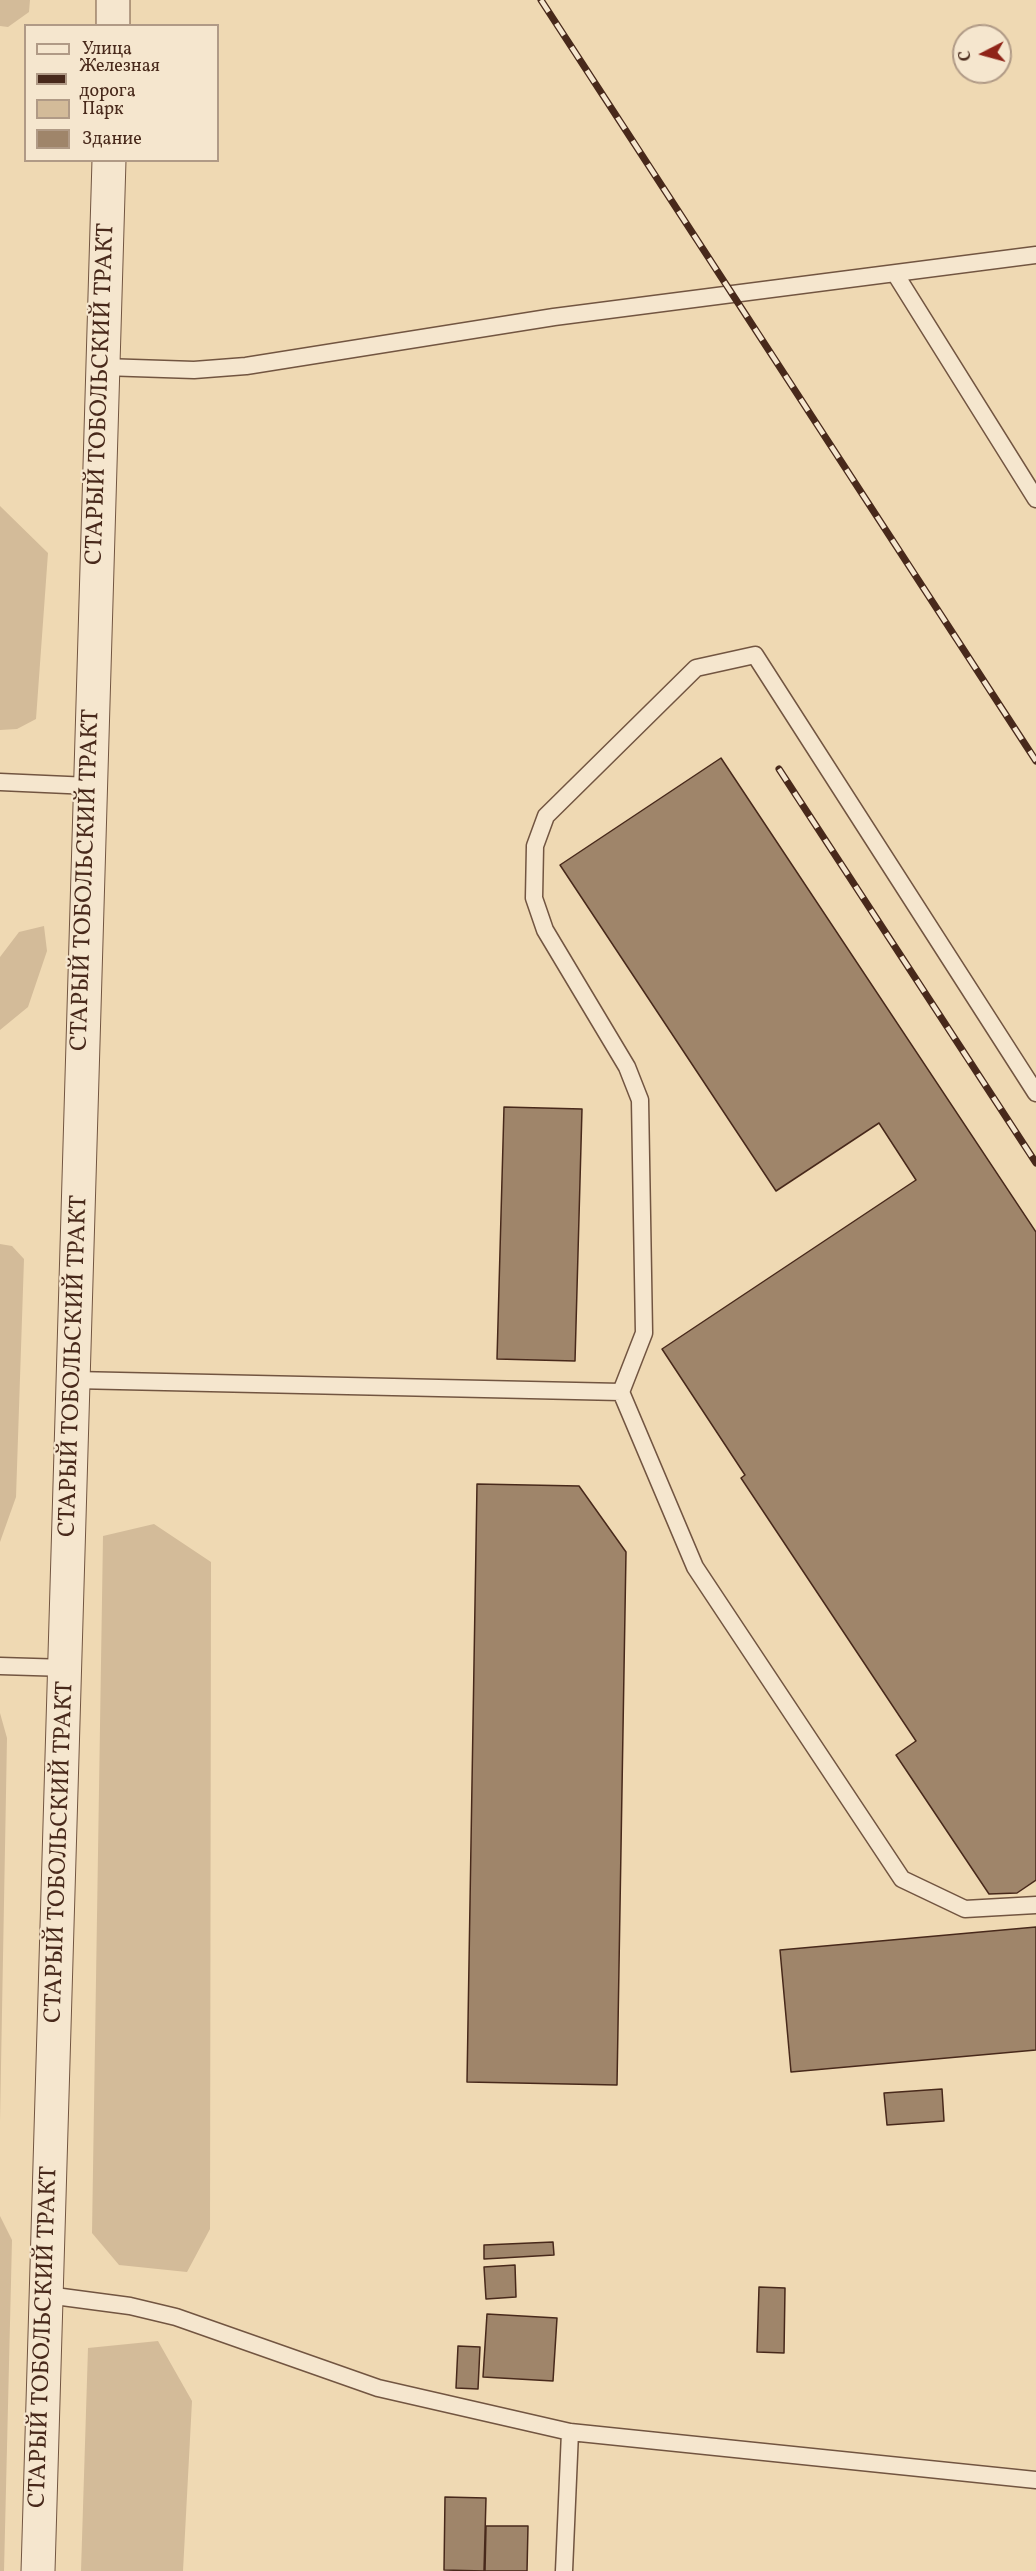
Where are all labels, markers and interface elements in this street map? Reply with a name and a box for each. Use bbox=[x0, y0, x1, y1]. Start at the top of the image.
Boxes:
legend bbox=[24, 24, 219, 162]
north arrow bbox=[952, 24, 1012, 84]
text: Улица bbox=[82, 37, 132, 62]
text: С bbox=[955, 49, 978, 62]
text: Железная дорога bbox=[79, 54, 160, 104]
text: Парк bbox=[82, 97, 124, 122]
text: Здание bbox=[82, 127, 142, 152]
street label: СТАРЫЙ ТОБОЛЬСКИЙ ТРАКТ bbox=[82, 222, 122, 566]
street label: СТАРЫЙ ТОБОЛЬСКИЙ ТРАКТ bbox=[67, 708, 107, 1052]
street label: СТАРЫЙ ТОБОЛЬСКИЙ ТРАКТ bbox=[55, 1194, 95, 1538]
street label: СТАРЫЙ ТОБОЛЬСКИЙ ТРАКТ bbox=[41, 1680, 81, 2024]
street label: СТАРЫЙ ТОБОЛЬСКИЙ ТРАКТ bbox=[25, 2165, 65, 2509]

